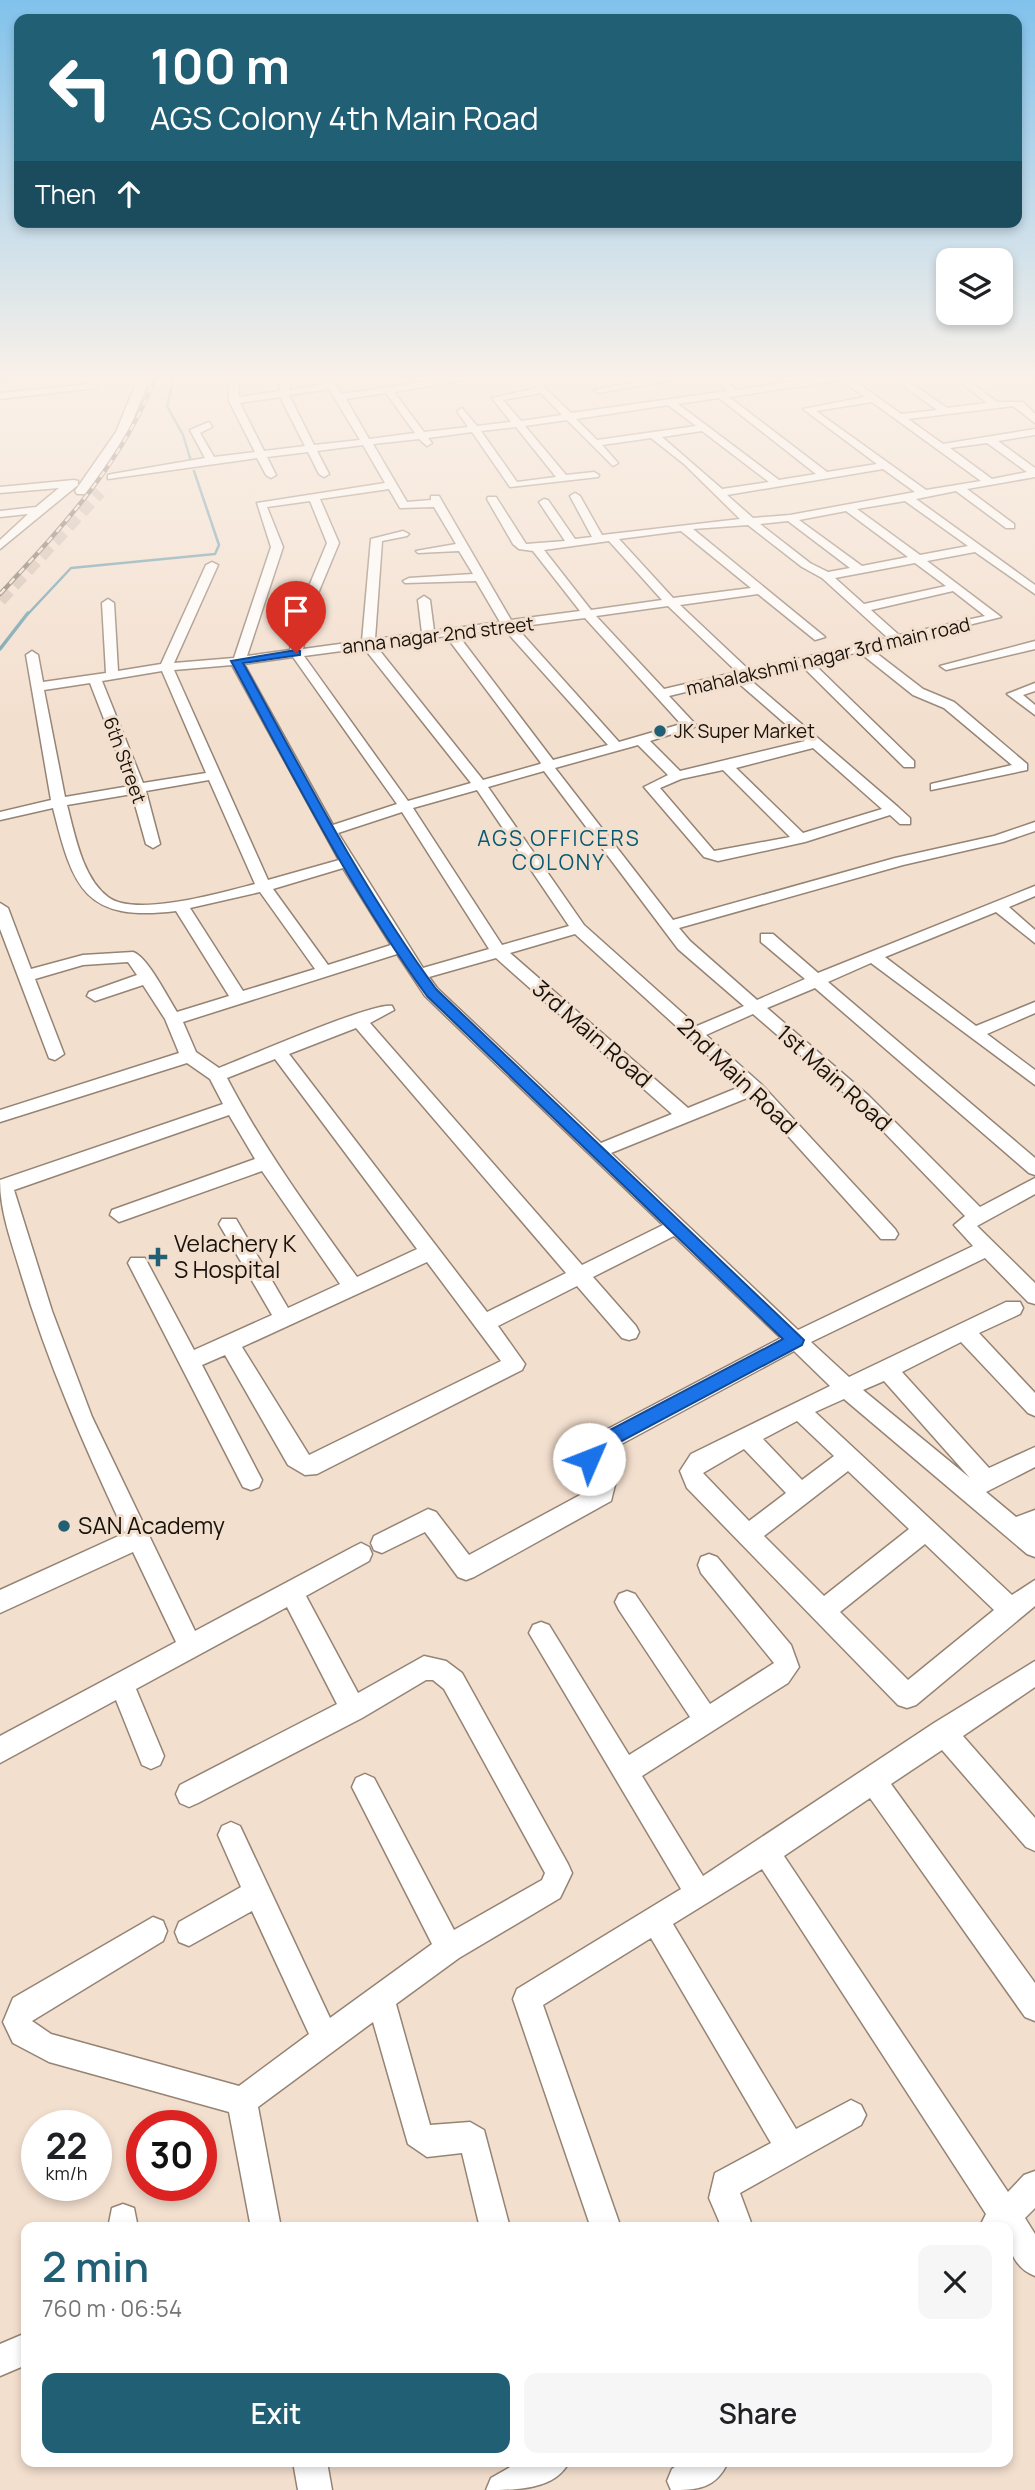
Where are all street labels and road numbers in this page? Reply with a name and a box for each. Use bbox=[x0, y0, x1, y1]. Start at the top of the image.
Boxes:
street label: anna nagar 2nd street bbox=[341, 610, 535, 660]
street label: mahalakshmi nagar 3rd main road bbox=[683, 611, 973, 701]
street label: 6th Street bbox=[97, 713, 153, 807]
street label: 3rd Main Road bbox=[526, 972, 659, 1094]
street label: 2nd Main Road bbox=[671, 1010, 805, 1141]
street label: 1st Main Road bbox=[770, 1017, 899, 1138]

